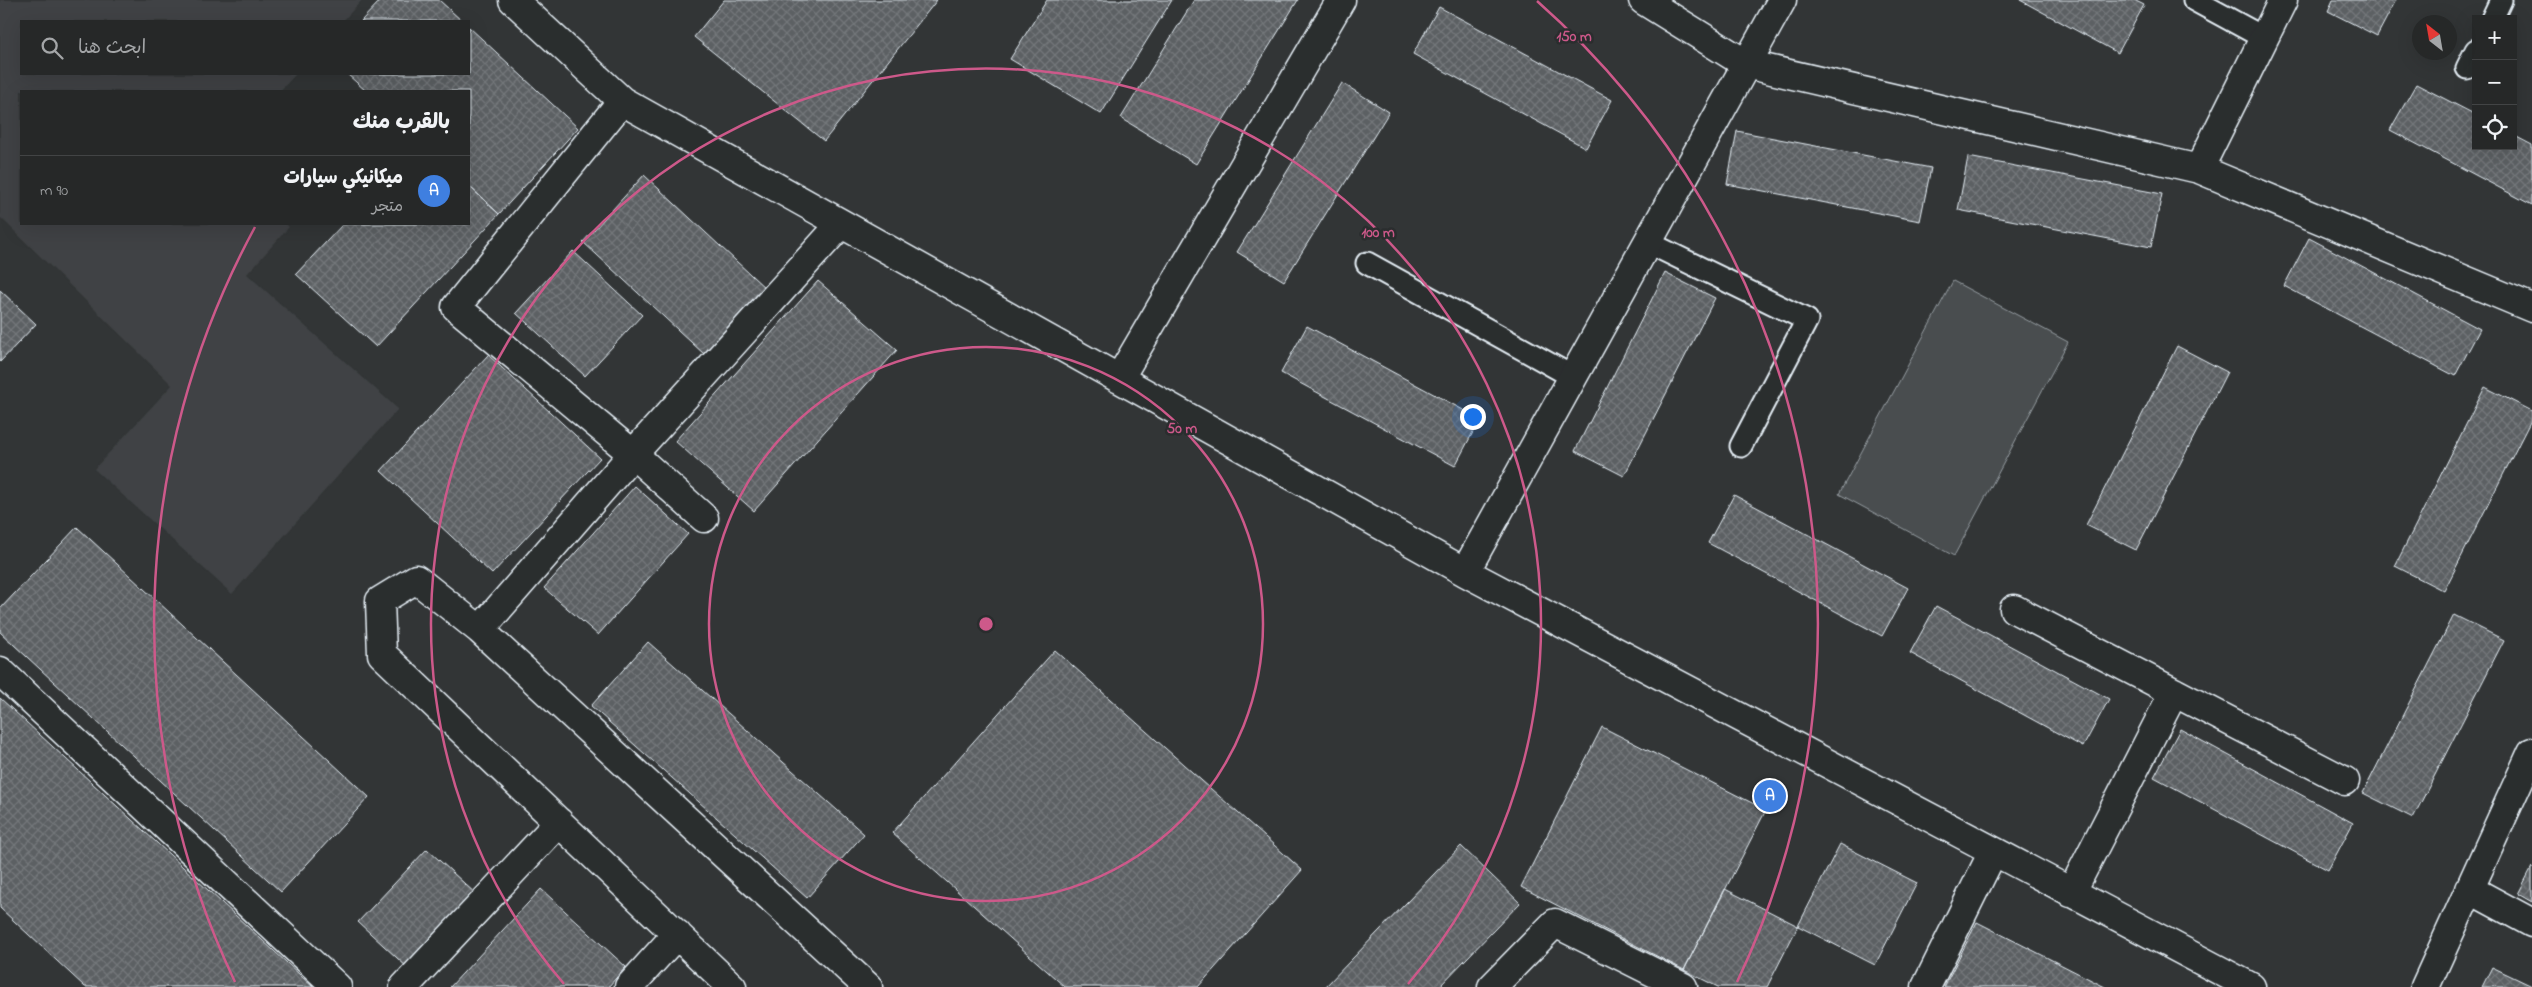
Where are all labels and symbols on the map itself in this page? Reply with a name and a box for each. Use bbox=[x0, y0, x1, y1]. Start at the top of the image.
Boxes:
north arrow bbox=[2412, 15, 2457, 60]
text: 150 m bbox=[1556, 26, 1592, 48]
text: 100 m bbox=[1361, 222, 1395, 244]
your location bbox=[1460, 404, 1486, 430]
text: 50 m bbox=[1167, 418, 1198, 440]
centre of rings bbox=[977, 615, 995, 633]
pin: A bbox=[1754, 777, 1786, 815]

